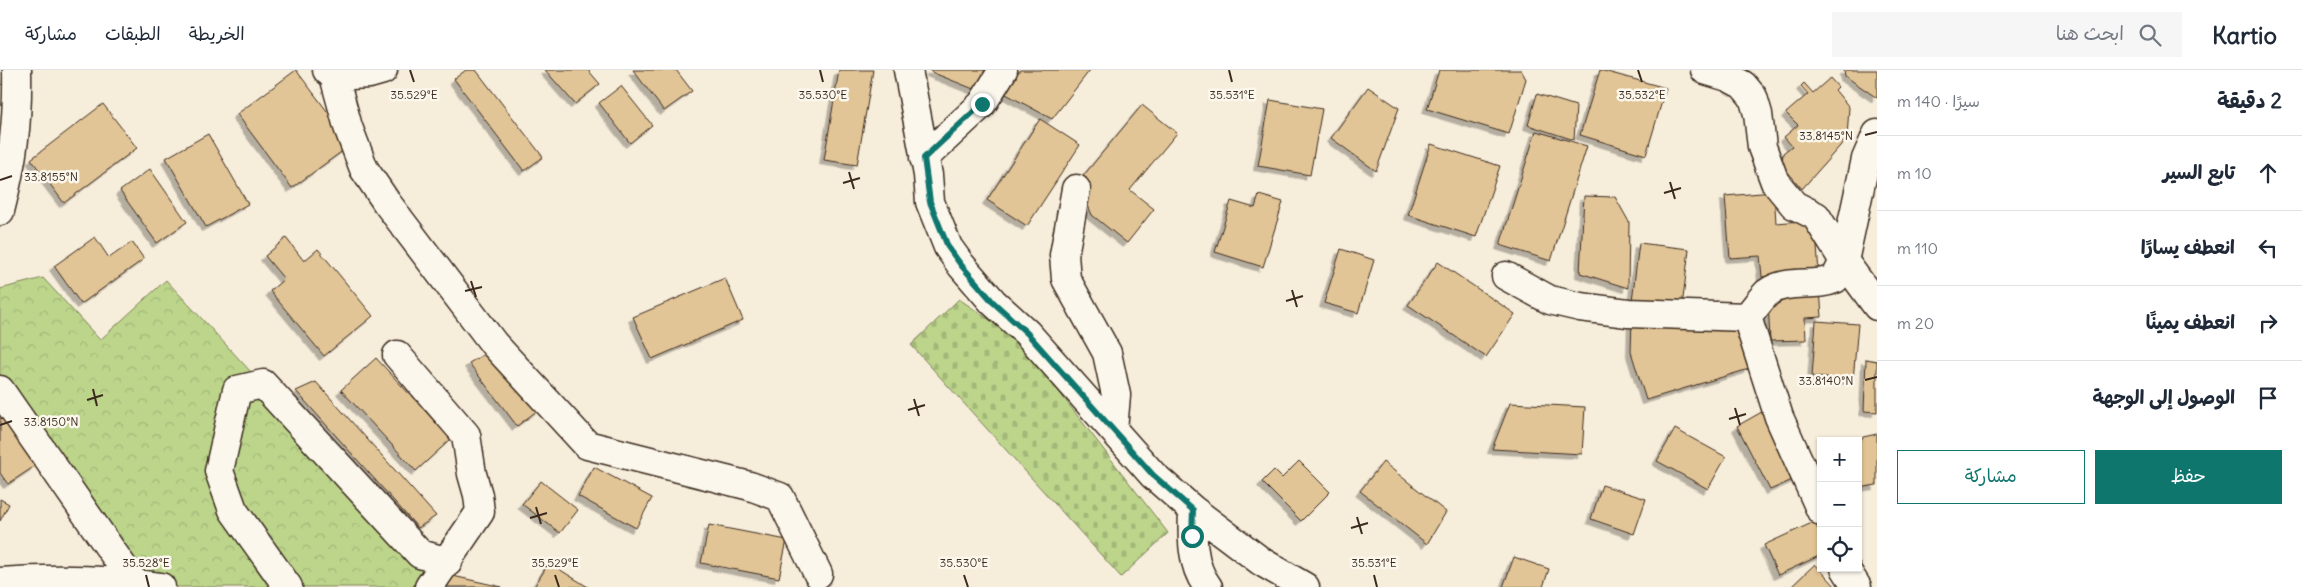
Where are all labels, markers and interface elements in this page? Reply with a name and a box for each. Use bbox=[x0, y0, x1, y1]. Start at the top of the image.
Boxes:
search box bbox=[1832, 12, 2182, 57]
text: Kartio bbox=[2212, 20, 2277, 50]
text: ابحث هنا bbox=[2056, 21, 2124, 45]
icon: search bbox=[2136, 21, 2164, 49]
text: مشاركة bbox=[25, 22, 77, 45]
text: الطبقات bbox=[105, 22, 161, 45]
text: الخريطة bbox=[189, 22, 245, 45]
text: 35.529°E bbox=[390, 87, 438, 102]
text: 35.530°E bbox=[799, 87, 847, 102]
text: 35.531°E bbox=[1209, 87, 1255, 102]
text: 35.532°E bbox=[1618, 87, 1666, 102]
text: 2 دقيقة bbox=[2217, 87, 2282, 114]
text: سيرًا · 140 m bbox=[1897, 91, 1980, 111]
route end bbox=[971, 93, 994, 116]
text: 33.8145°N bbox=[1799, 128, 1853, 143]
icon: ahead bbox=[2254, 159, 2282, 187]
text: تابع السير bbox=[2163, 160, 2235, 184]
text: 10 m bbox=[1897, 163, 1932, 183]
text: 33.8155°N bbox=[24, 169, 78, 184]
icon: left bbox=[2254, 234, 2282, 262]
text: انعطف يسارًا bbox=[2141, 235, 2235, 259]
text: 110 m bbox=[1897, 238, 1938, 258]
icon: right bbox=[2254, 309, 2282, 337]
text: انعطف يمينًا bbox=[2146, 310, 2235, 334]
text: 20 m bbox=[1897, 313, 1934, 333]
text: 33.8140°N bbox=[1799, 373, 1853, 388]
icon: arrive bbox=[2254, 384, 2282, 412]
text: الوصول إلى الوجهة bbox=[2092, 385, 2235, 409]
text: 33.8150°N bbox=[24, 414, 78, 429]
map controls bbox=[1817, 437, 1862, 572]
button: + bbox=[1817, 437, 1862, 482]
button: مشاركة bbox=[1897, 450, 2085, 504]
button: حفظ bbox=[2095, 450, 2282, 504]
button: − bbox=[1817, 482, 1862, 527]
route start bbox=[1181, 525, 1204, 548]
button: locate bbox=[1817, 527, 1862, 572]
text: 35.528°E bbox=[122, 555, 170, 570]
text: 35.529°E bbox=[531, 555, 579, 570]
text: 35.530°E bbox=[940, 555, 988, 570]
text: 35.531°E bbox=[1351, 555, 1397, 570]

